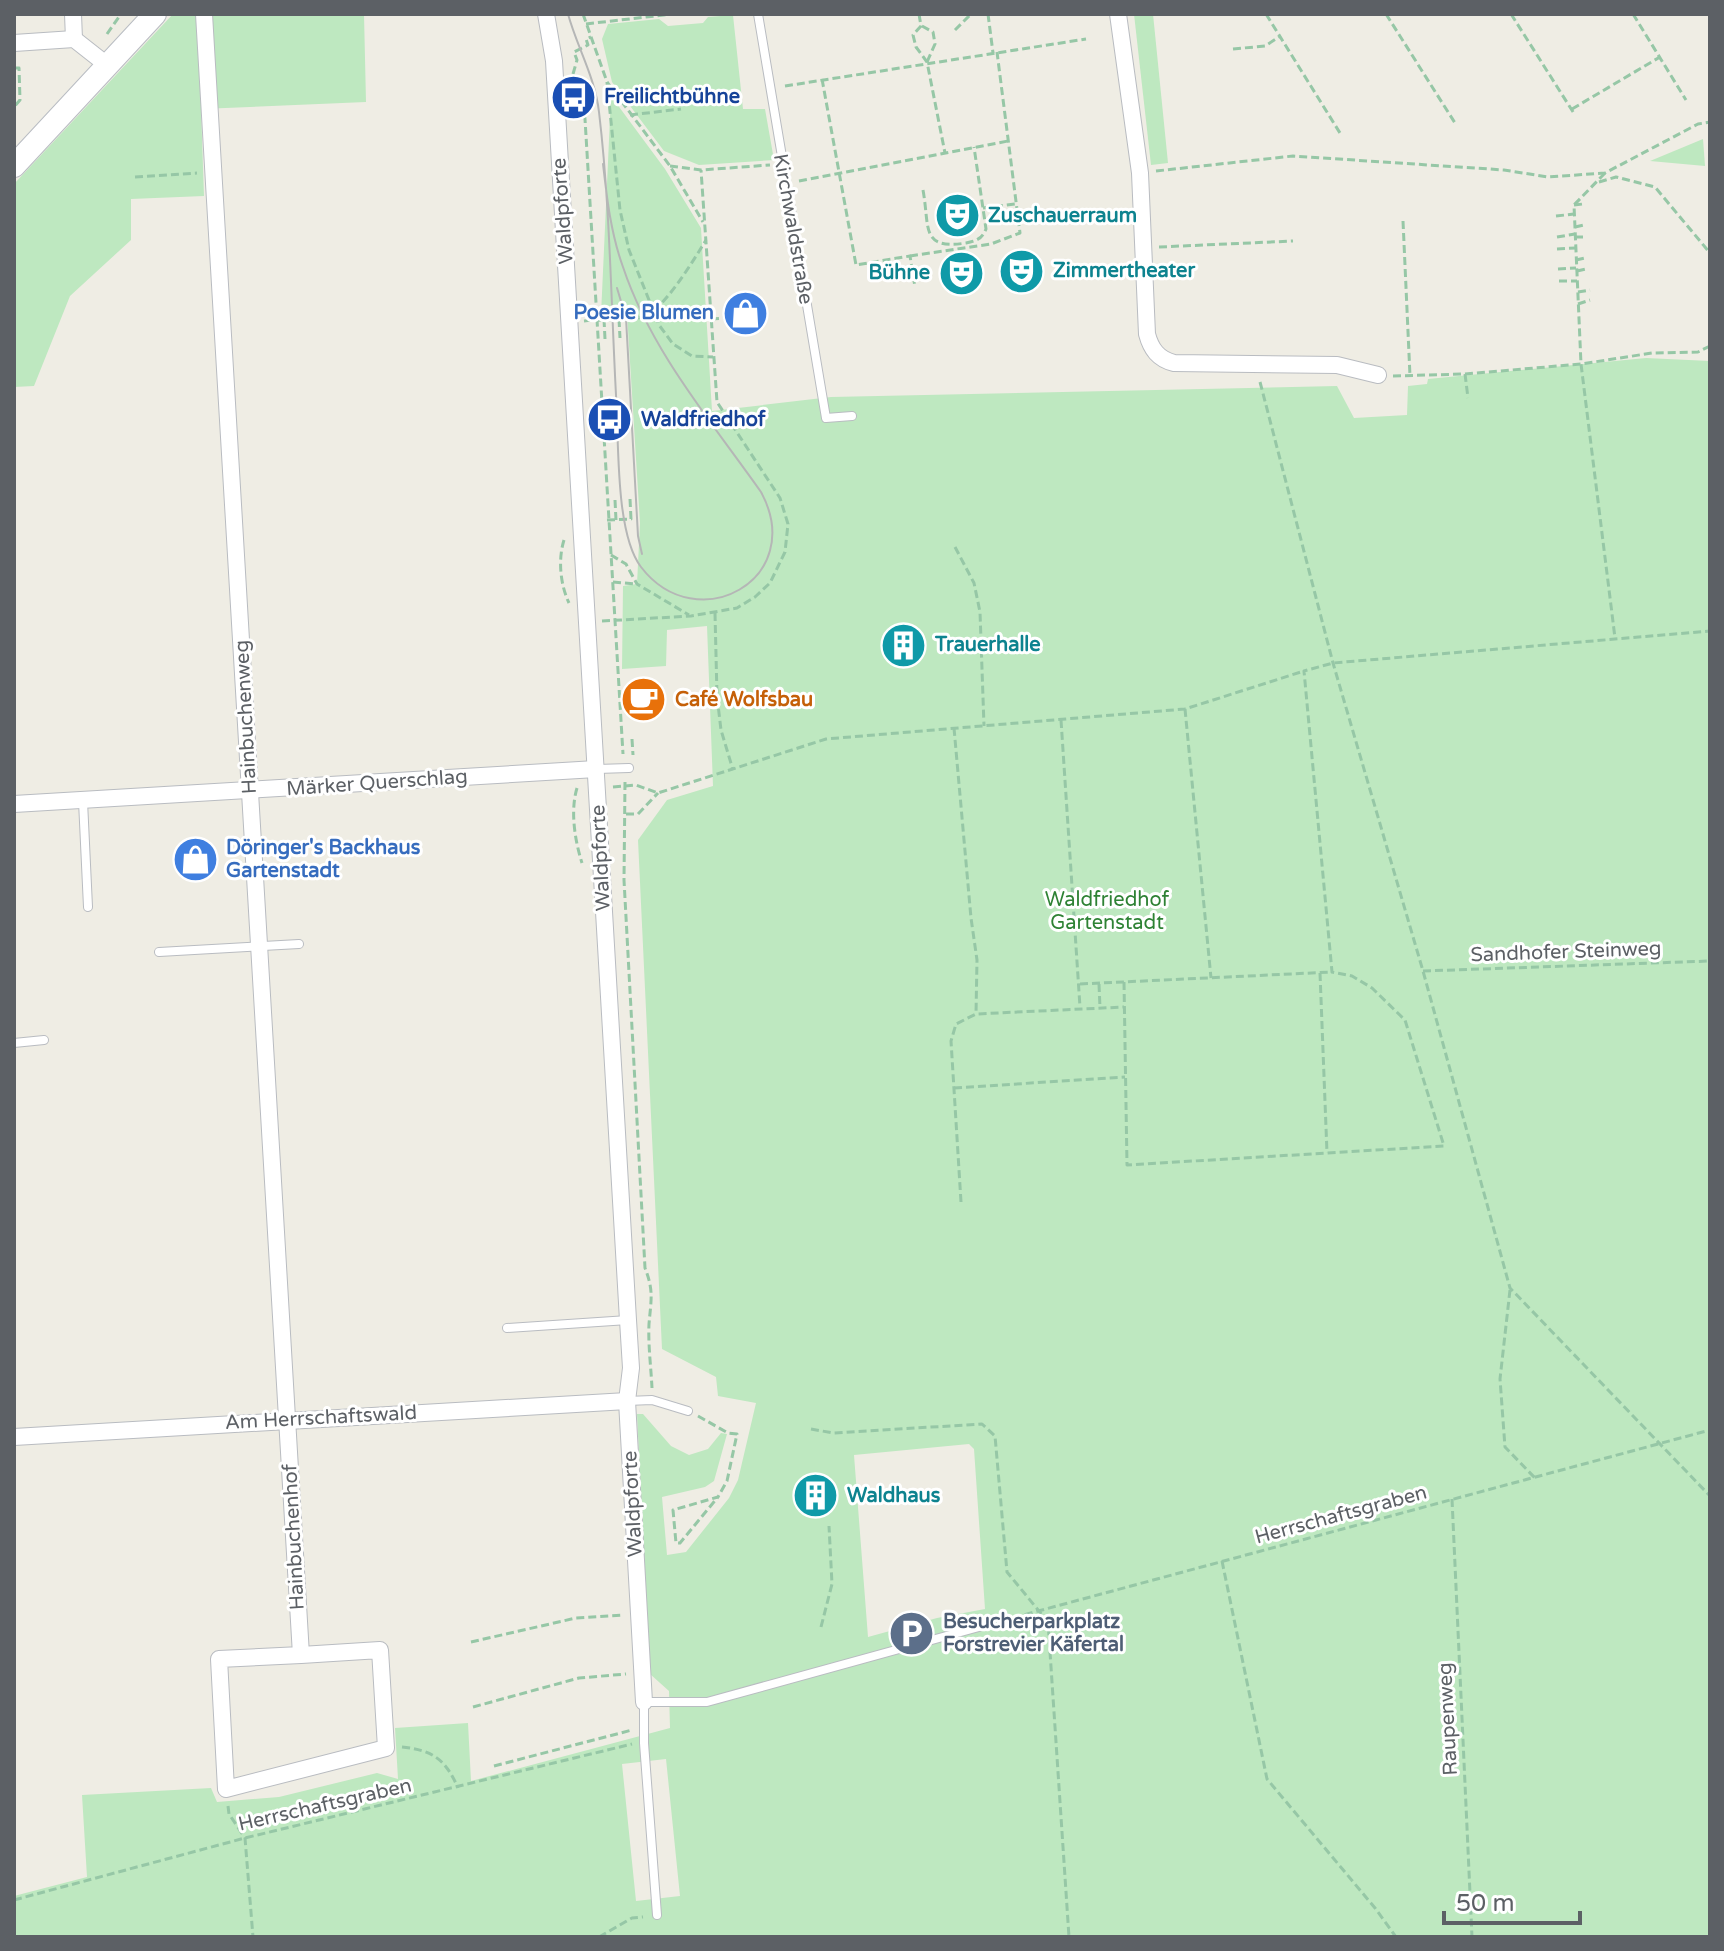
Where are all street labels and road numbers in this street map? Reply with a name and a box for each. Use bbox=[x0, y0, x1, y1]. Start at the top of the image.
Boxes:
street label: Kirchwaldstraße bbox=[768, 152, 818, 306]
street label: Waldpforte bbox=[547, 157, 579, 265]
street label: Hainbuchenweg bbox=[230, 639, 262, 795]
street label: Märker Querschlag bbox=[286, 765, 468, 801]
street label: Waldpforte bbox=[586, 804, 616, 912]
street label: Sandhofer Steinweg bbox=[1470, 937, 1662, 967]
street label: Am Herrschaftswald bbox=[224, 1401, 418, 1435]
street label: Waldpforte bbox=[618, 1450, 648, 1558]
street label: Hainbuchenhof bbox=[278, 1463, 310, 1611]
street label: Herrschaftsgraben bbox=[1252, 1480, 1430, 1550]
street label: Raupenweg bbox=[1433, 1662, 1463, 1776]
street label: Herrschaftsgraben bbox=[236, 1773, 414, 1837]

